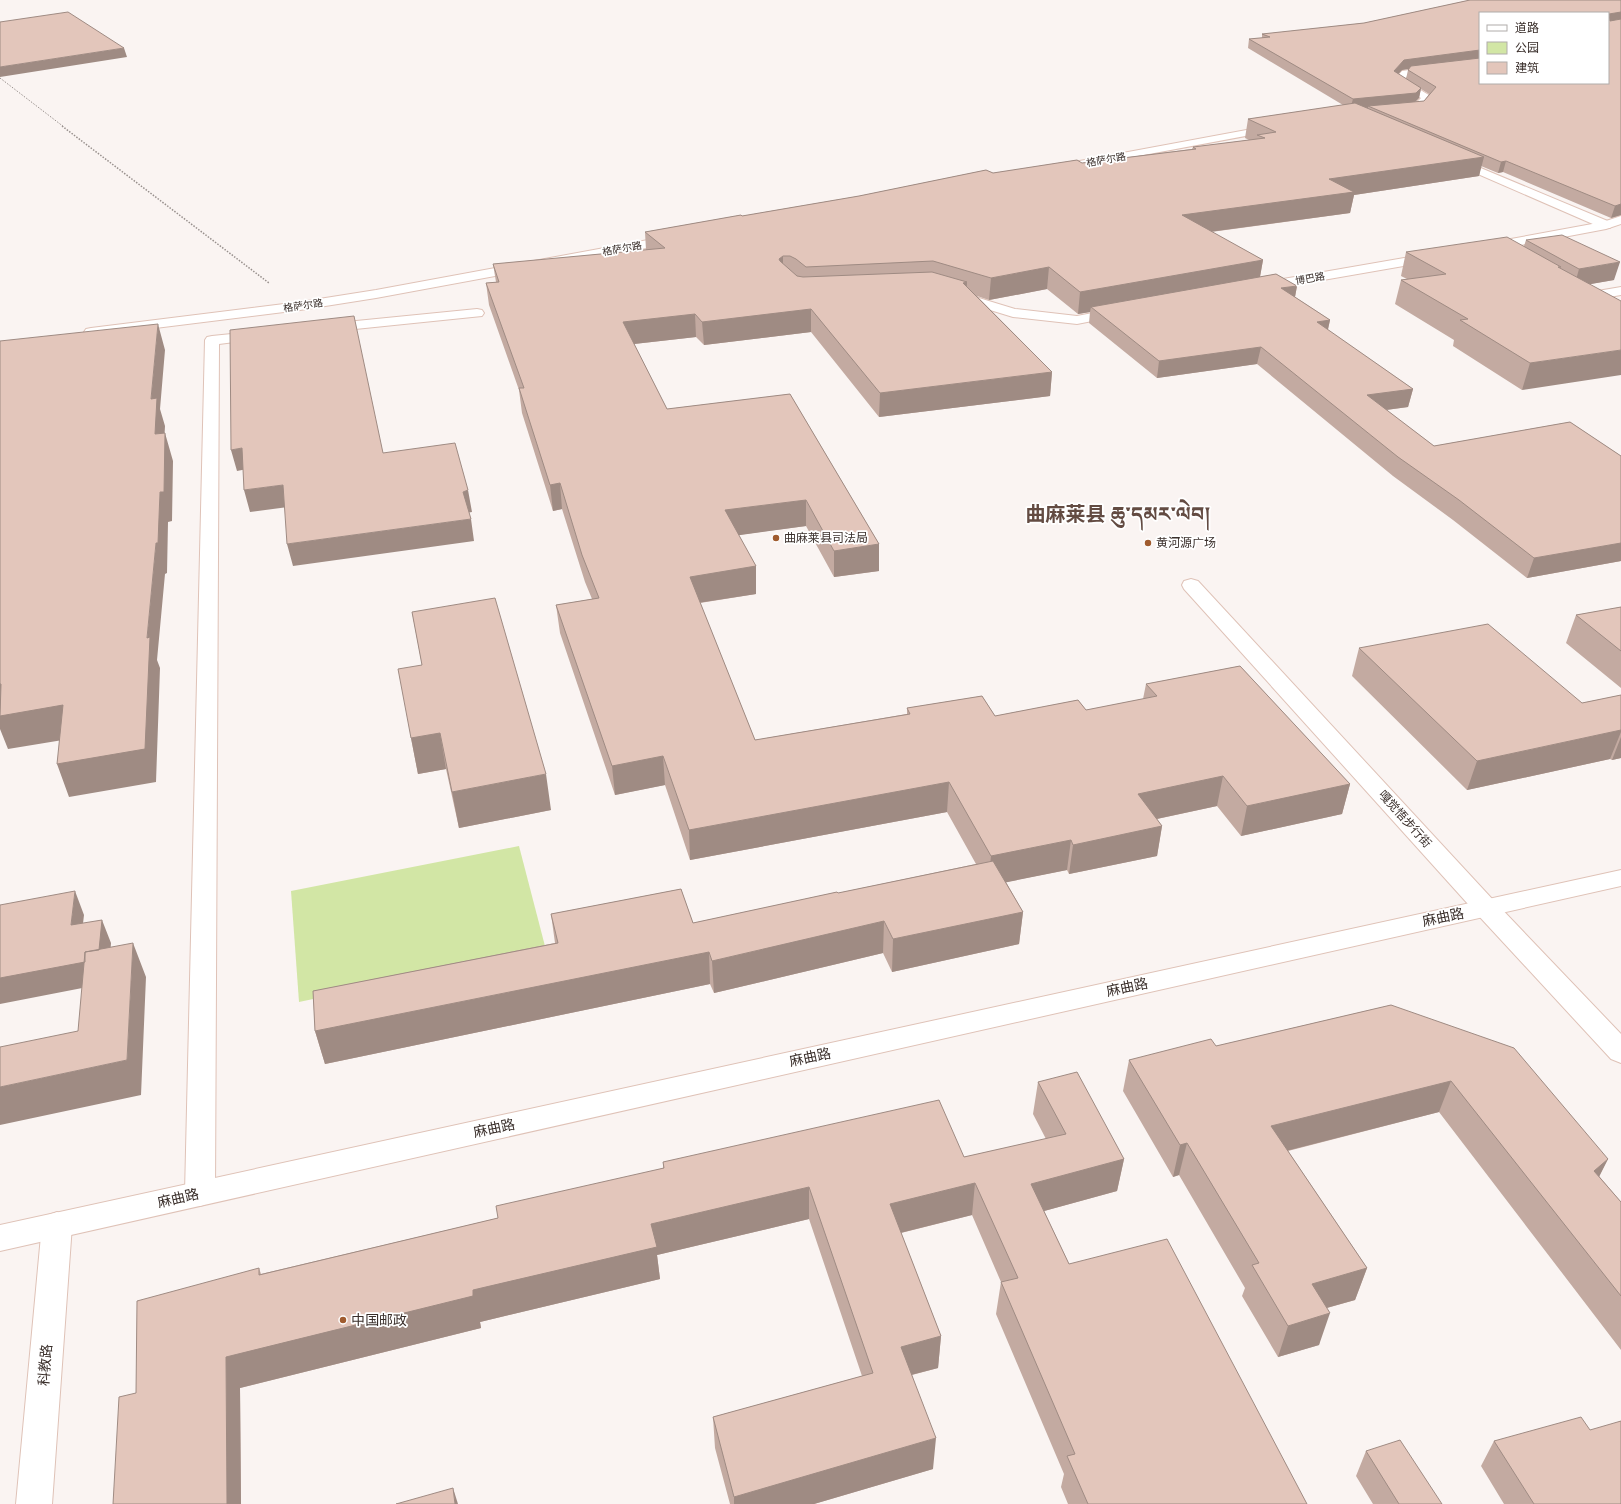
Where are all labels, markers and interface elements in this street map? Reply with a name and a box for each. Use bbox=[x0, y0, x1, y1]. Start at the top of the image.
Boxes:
legend bbox=[1479, 12, 1609, 84]
text: 道路 bbox=[1515, 19, 1539, 36]
text: 公园 bbox=[1515, 39, 1539, 56]
text: 建筑 bbox=[1515, 59, 1539, 76]
street label: 格萨尔路 bbox=[1085, 149, 1127, 169]
street label: 格萨尔路 bbox=[601, 238, 643, 258]
street label: 博巴路 bbox=[1294, 269, 1326, 287]
street label: 格萨尔路 bbox=[282, 295, 324, 315]
district label: 曲麻莱县 ཆུ་དམར་ལེབ། bbox=[1026, 499, 1211, 531]
place label: 曲麻莱县司法局 bbox=[784, 529, 868, 546]
marker: 曲麻莱县司法局 bbox=[771, 533, 781, 543]
place label: 黄河源广场 bbox=[1156, 534, 1216, 551]
marker: 黄河源广场 bbox=[1143, 538, 1153, 548]
street label: 嘎觉悟步行街 bbox=[1375, 786, 1436, 851]
street label: 麻曲路 bbox=[1420, 903, 1465, 930]
street label: 麻曲路 bbox=[1104, 973, 1149, 1000]
street label: 麻曲路 bbox=[787, 1043, 832, 1070]
street label: 麻曲路 bbox=[471, 1114, 516, 1141]
street label: 麻曲路 bbox=[155, 1184, 200, 1211]
place label: 中国邮政 bbox=[351, 1310, 407, 1329]
marker: 中国邮政 bbox=[338, 1315, 348, 1325]
street label: 科教路 bbox=[33, 1343, 56, 1387]

